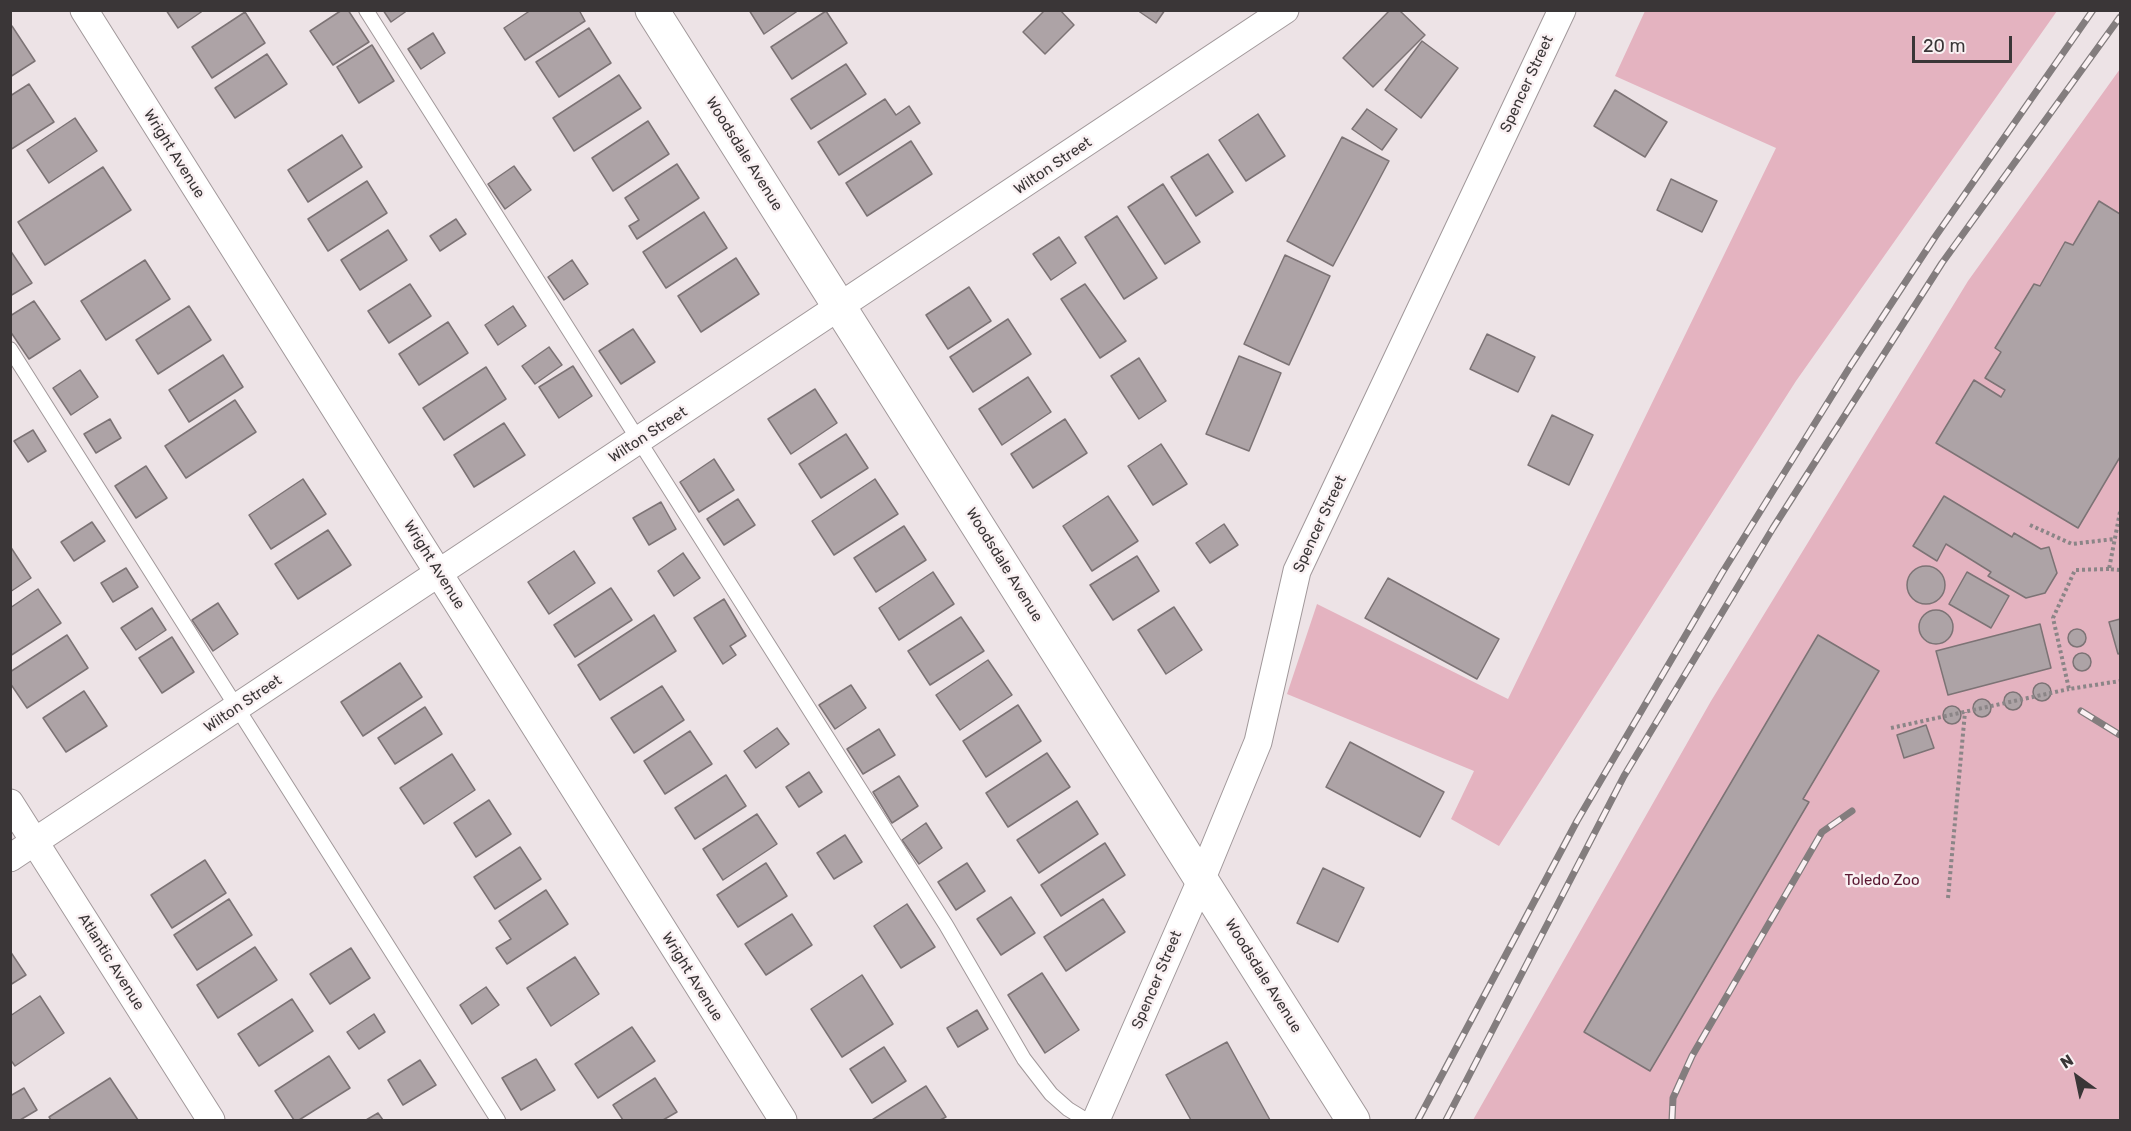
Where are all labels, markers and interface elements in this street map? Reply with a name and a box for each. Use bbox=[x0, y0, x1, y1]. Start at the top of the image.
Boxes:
scale bar bbox=[1915, 24, 2016, 62]
street label: Spencer Street bbox=[1497, 33, 1557, 135]
text: 20 m bbox=[1923, 35, 1965, 57]
street label: Woodsdale Avenue bbox=[702, 94, 786, 214]
street label: Wright Avenue bbox=[140, 106, 208, 202]
street label: Wilton Street bbox=[1011, 133, 1095, 199]
street label: Wilton Street bbox=[605, 403, 691, 467]
street label: Spencer Street bbox=[1290, 473, 1350, 575]
street label: Woodsdale Avenue bbox=[962, 505, 1046, 625]
street label: Wright Avenue bbox=[400, 517, 468, 613]
street label: Wilton Street bbox=[201, 671, 285, 737]
park label: Toledo Zoo bbox=[1844, 872, 1920, 890]
street label: Atlantic Avenue bbox=[74, 910, 148, 1014]
street label: Woodsdale Avenue bbox=[1221, 916, 1305, 1036]
street label: Spencer Street bbox=[1128, 928, 1186, 1032]
street label: Wright Avenue bbox=[658, 929, 726, 1025]
north arrow bbox=[2047, 1047, 2107, 1107]
text: N bbox=[2057, 1050, 2077, 1073]

